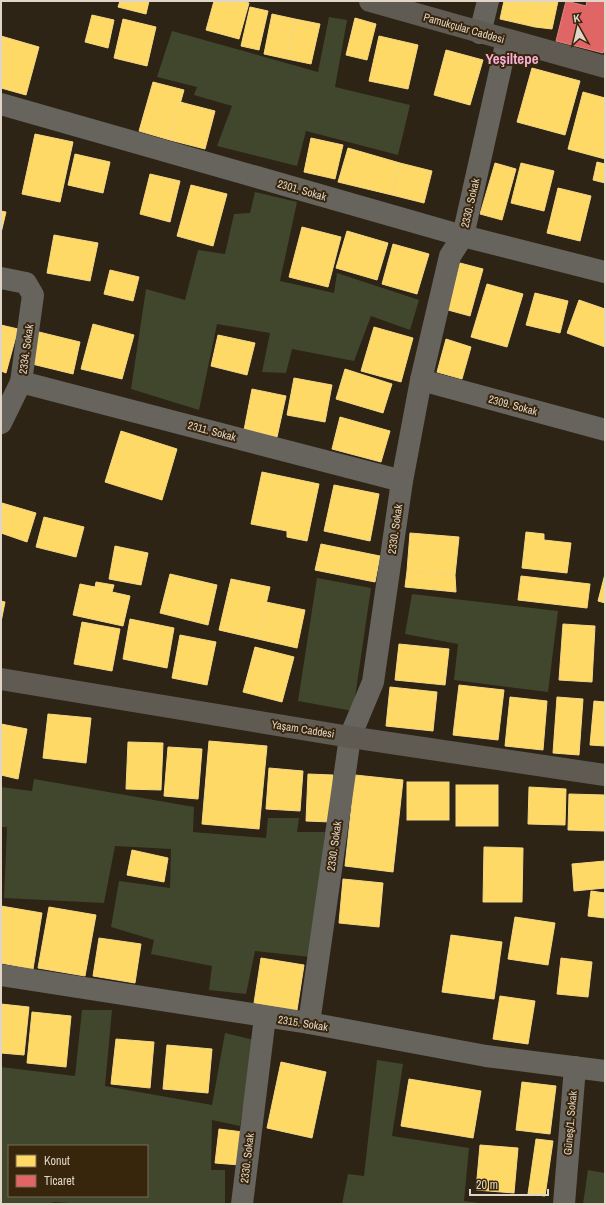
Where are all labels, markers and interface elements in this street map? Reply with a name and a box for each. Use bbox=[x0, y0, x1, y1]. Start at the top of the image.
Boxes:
north arrow bbox=[558, 8, 598, 48]
street label: Pamukçular Caddesi bbox=[422, 10, 506, 46]
text: K bbox=[572, 11, 581, 25]
district label: Yeşiltepe bbox=[485, 48, 539, 69]
street label: 2301. Sokak bbox=[276, 176, 328, 204]
street label: 2330. Sokak bbox=[458, 177, 483, 229]
street label: 2334. Sokak bbox=[16, 323, 36, 375]
street label: 2309. Sokak bbox=[487, 392, 540, 418]
street label: 2311. Sokak bbox=[186, 418, 238, 444]
street label: 2330. Sokak bbox=[385, 503, 405, 555]
street label: Yaşam Caddesi bbox=[271, 717, 335, 741]
street label: 2330. Sokak bbox=[324, 820, 344, 872]
street label: 2315. Sokak bbox=[277, 1012, 329, 1034]
street label: Güneş/1. Sokak bbox=[560, 1090, 580, 1156]
street label: 2330. Sokak bbox=[237, 1132, 257, 1184]
legend bbox=[8, 1145, 148, 1197]
text: Konut bbox=[44, 1153, 70, 1169]
scale bar bbox=[470, 1171, 548, 1197]
text: Ticaret bbox=[44, 1173, 75, 1189]
text: 20 m bbox=[476, 1177, 498, 1193]

